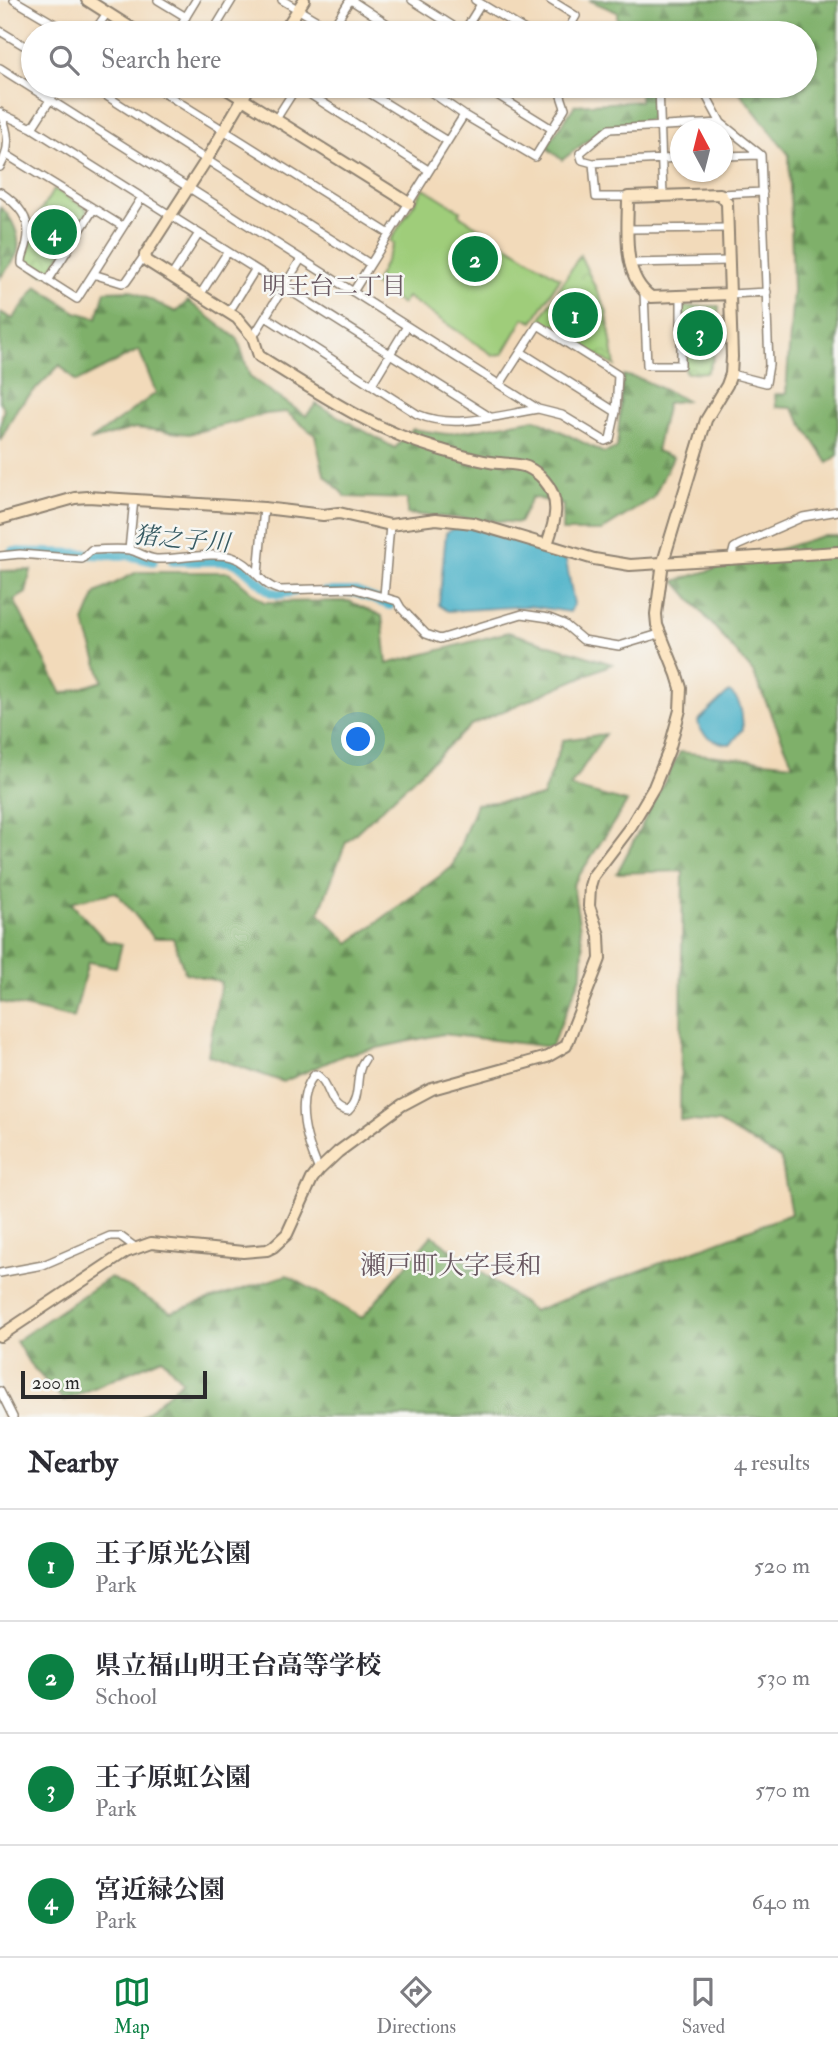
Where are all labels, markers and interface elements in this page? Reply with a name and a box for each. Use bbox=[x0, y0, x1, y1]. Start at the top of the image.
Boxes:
search box bbox=[21, 21, 817, 98]
icon: search bbox=[45, 41, 83, 79]
text: Search here bbox=[101, 44, 221, 76]
north arrow bbox=[670, 119, 733, 182]
pin: 4 bbox=[31, 206, 77, 258]
pin: 2 bbox=[452, 233, 498, 285]
district label: 明王台二丁目 bbox=[262, 271, 406, 302]
pin: 1 bbox=[552, 289, 598, 341]
pin: 3 bbox=[677, 307, 723, 359]
water label: 猪之子川 bbox=[133, 520, 234, 559]
your location bbox=[341, 722, 375, 756]
district label: 瀬戸町大字長和 bbox=[360, 1250, 542, 1282]
scale bar bbox=[21, 1368, 206, 1400]
text: 200 m bbox=[32, 1371, 80, 1395]
text: Nearby bbox=[28, 1444, 118, 1481]
text: 4 results bbox=[734, 1448, 810, 1477]
text: 王子原光公園 bbox=[95, 1538, 251, 1570]
text: 1 bbox=[47, 1551, 55, 1580]
text: 520 m bbox=[754, 1551, 810, 1580]
text: Park bbox=[95, 1570, 137, 1599]
text: 県立福山明王台高等学校 bbox=[95, 1650, 381, 1682]
text: 2 bbox=[45, 1663, 57, 1692]
text: 530 m bbox=[757, 1663, 810, 1692]
text: School bbox=[95, 1682, 157, 1711]
text: 王子原虹公園 bbox=[95, 1762, 251, 1794]
text: 3 bbox=[47, 1775, 55, 1804]
text: 570 m bbox=[755, 1775, 810, 1804]
text: Park bbox=[95, 1794, 137, 1823]
text: 宮近緑公園 bbox=[95, 1874, 225, 1906]
text: 4 bbox=[45, 1887, 57, 1916]
text: 640 m bbox=[752, 1887, 810, 1916]
text: Park bbox=[95, 1906, 137, 1935]
tab: Map bbox=[113, 1973, 151, 2039]
tab: Directions bbox=[376, 1973, 456, 2039]
tab: Saved bbox=[682, 1973, 725, 2039]

